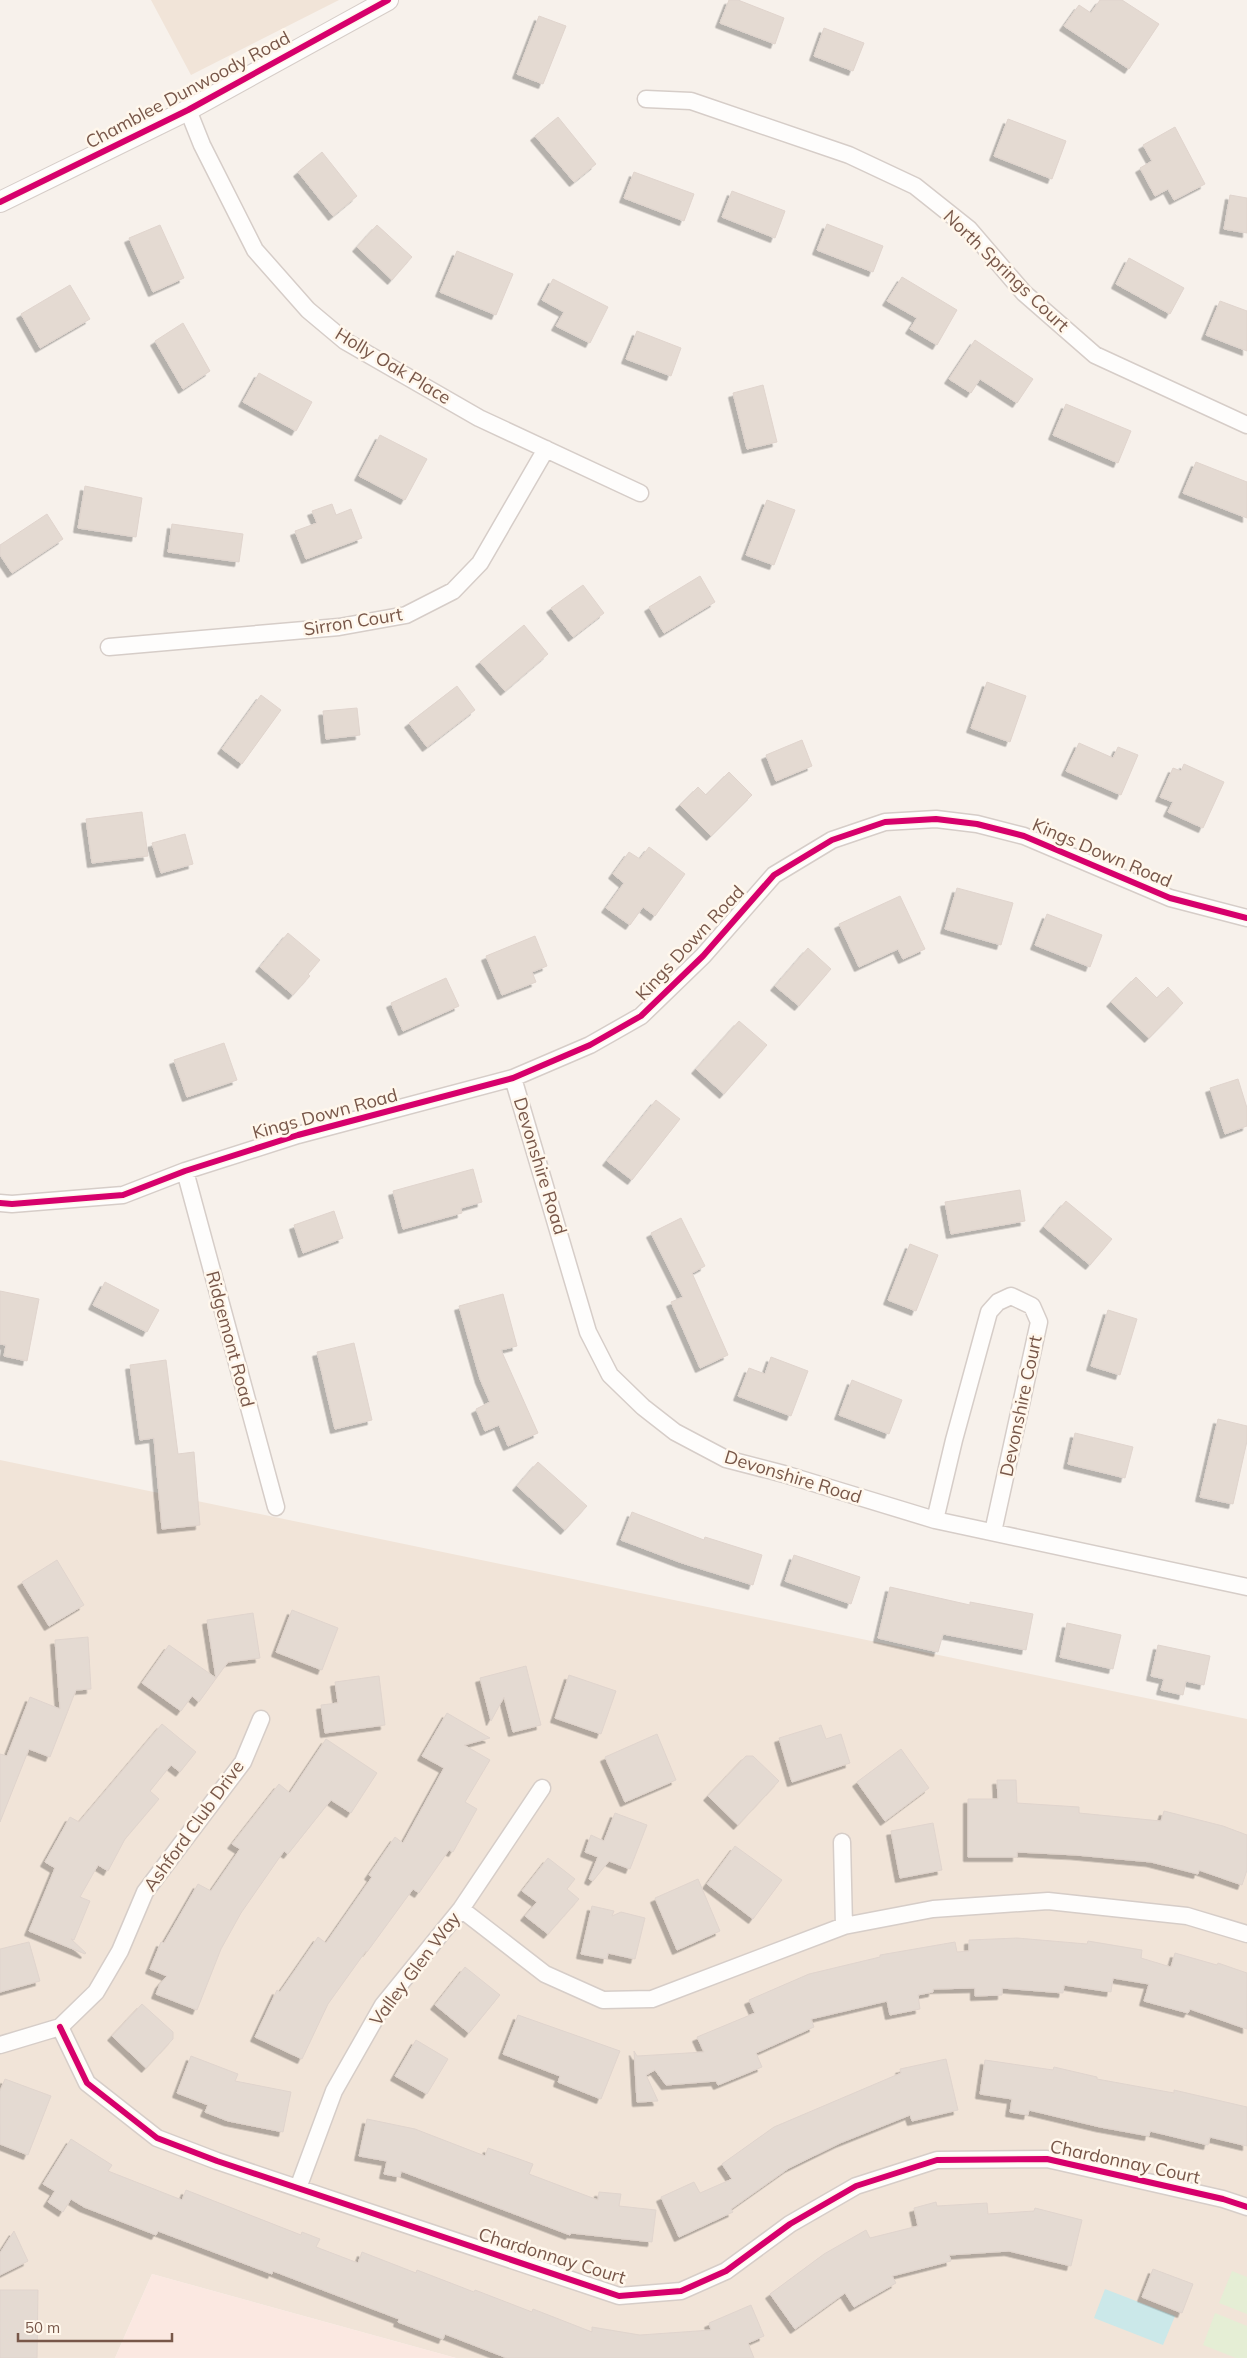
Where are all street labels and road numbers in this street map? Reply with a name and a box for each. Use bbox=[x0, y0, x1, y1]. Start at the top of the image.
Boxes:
street label: Chamblee Dunwoody Road bbox=[82, 26, 294, 153]
street label: North Springs Court bbox=[939, 205, 1074, 336]
street label: Holly Oak Place bbox=[331, 322, 455, 409]
street label: Sirron Court bbox=[302, 602, 404, 641]
street label: Kings Down Road bbox=[1029, 813, 1175, 892]
street label: Kings Down Road bbox=[630, 880, 749, 1005]
street label: Kings Down Road bbox=[250, 1083, 400, 1144]
street label: Devonshire Road bbox=[509, 1095, 572, 1237]
street label: Ridgemont Road bbox=[201, 1268, 260, 1409]
street label: Devonshire Court bbox=[994, 1333, 1047, 1479]
street label: Devonshire Road bbox=[722, 1445, 864, 1508]
street label: Ashford Club Drive bbox=[138, 1756, 249, 1896]
street label: Valley Glen Way bbox=[364, 1907, 465, 2030]
street label: Chardonnay Court bbox=[1048, 2134, 1202, 2189]
street label: Chardonnay Court bbox=[476, 2222, 629, 2289]

